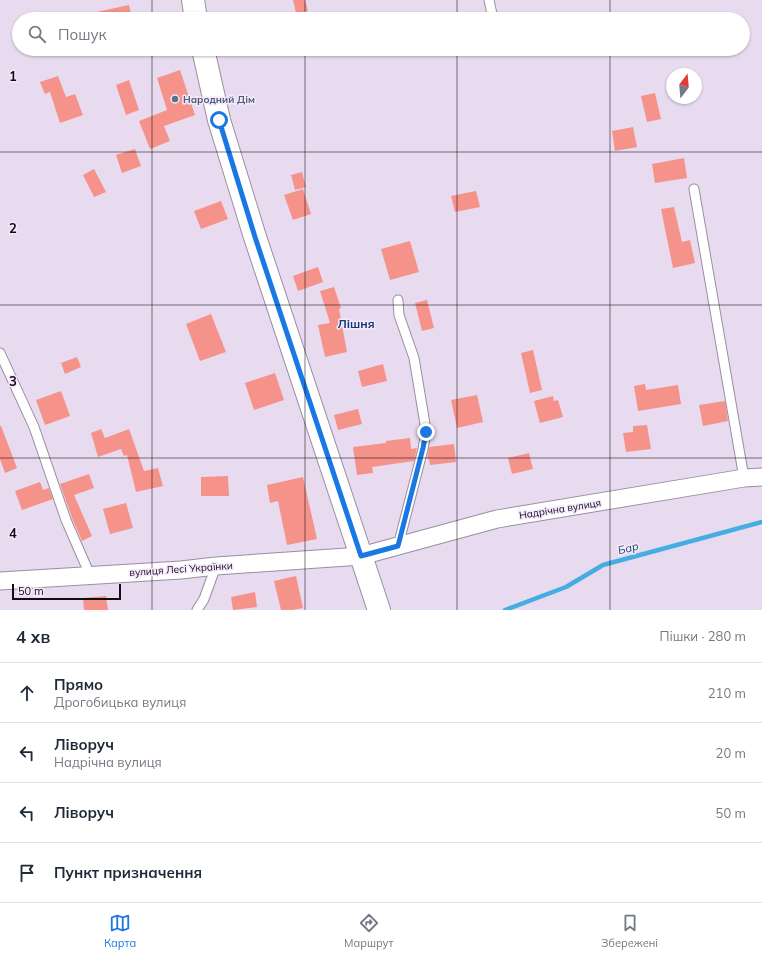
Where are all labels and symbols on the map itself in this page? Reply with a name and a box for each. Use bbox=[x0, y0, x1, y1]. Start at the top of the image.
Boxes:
text: 1 bbox=[9, 68, 17, 84]
north arrow bbox=[666, 68, 702, 104]
place label: Народний Дім bbox=[183, 93, 255, 106]
marker: Народний Дім bbox=[170, 94, 180, 104]
route start bbox=[210, 111, 228, 129]
text: 2 bbox=[9, 220, 17, 236]
district label: Лішня bbox=[338, 316, 375, 331]
text: 3 bbox=[9, 373, 17, 389]
route end bbox=[417, 423, 435, 441]
street label: Надрічна вулиця bbox=[518, 496, 602, 522]
text: 4 bbox=[9, 525, 17, 541]
water label: Бар bbox=[616, 538, 640, 557]
street label: вулиця Лесі Українки bbox=[129, 559, 233, 579]
scale bar bbox=[12, 582, 121, 601]

